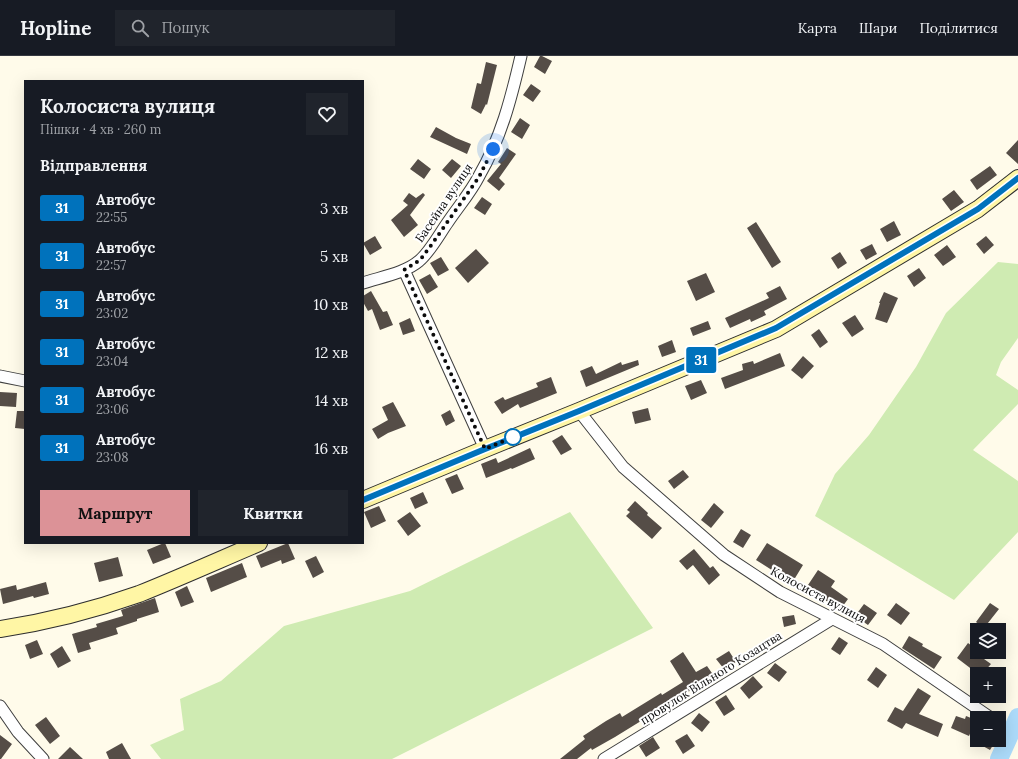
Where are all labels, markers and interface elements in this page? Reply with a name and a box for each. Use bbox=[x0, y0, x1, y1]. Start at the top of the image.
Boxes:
search box bbox=[115, 10, 395, 46]
text: Hopline bbox=[20, 16, 91, 40]
icon: search bbox=[129, 17, 151, 39]
text: Пошук bbox=[161, 18, 210, 37]
text: Карта bbox=[798, 19, 837, 37]
text: Шари bbox=[859, 19, 897, 37]
text: Поділитися bbox=[919, 19, 998, 37]
button: heart bbox=[306, 93, 348, 135]
text: Колосиста вулиця bbox=[40, 94, 215, 118]
text: Пішки · 4 хв · 260 m bbox=[40, 121, 161, 138]
your location bbox=[483, 139, 503, 159]
text: Відправлення bbox=[40, 156, 147, 175]
street label: Басейна вулиця bbox=[412, 160, 476, 245]
text: Автобус bbox=[96, 190, 155, 209]
text: 31 bbox=[55, 199, 69, 217]
text: 3 хв bbox=[320, 199, 348, 218]
text: 22:55 bbox=[96, 209, 127, 226]
text: Автобус bbox=[96, 238, 155, 257]
text: 31 bbox=[55, 247, 69, 265]
text: 5 хв bbox=[320, 247, 348, 266]
text: 22:57 bbox=[96, 257, 126, 274]
text: Автобус bbox=[96, 286, 155, 305]
text: 31 bbox=[55, 295, 69, 313]
text: 10 хв bbox=[314, 295, 348, 314]
text: 23:02 bbox=[96, 305, 128, 322]
text: Автобус bbox=[96, 334, 155, 353]
text: 31 bbox=[55, 343, 69, 361]
text: 12 хв bbox=[315, 343, 348, 362]
line badge: 31 bbox=[683, 347, 719, 373]
text: 31 bbox=[694, 351, 708, 369]
text: 23:04 bbox=[96, 353, 128, 370]
text: Автобус bbox=[96, 382, 155, 401]
text: 31 bbox=[55, 391, 69, 409]
text: 14 хв bbox=[315, 391, 348, 410]
text: 23:06 bbox=[96, 401, 129, 418]
unlabelled marker bbox=[504, 428, 522, 446]
text: Автобус bbox=[96, 430, 155, 449]
text: 31 bbox=[55, 439, 69, 457]
text: 16 хв bbox=[314, 439, 348, 458]
text: 23:08 bbox=[96, 449, 129, 466]
button: Маршрут bbox=[40, 490, 190, 536]
button: Квитки bbox=[198, 490, 348, 536]
street label: Колосиста вулиця bbox=[768, 563, 868, 626]
map controls bbox=[970, 623, 1006, 747]
button: layers bbox=[970, 623, 1006, 659]
street label: провулок Вільного Козацтва bbox=[637, 628, 784, 727]
button: + bbox=[970, 667, 1006, 703]
button: − bbox=[970, 711, 1006, 747]

